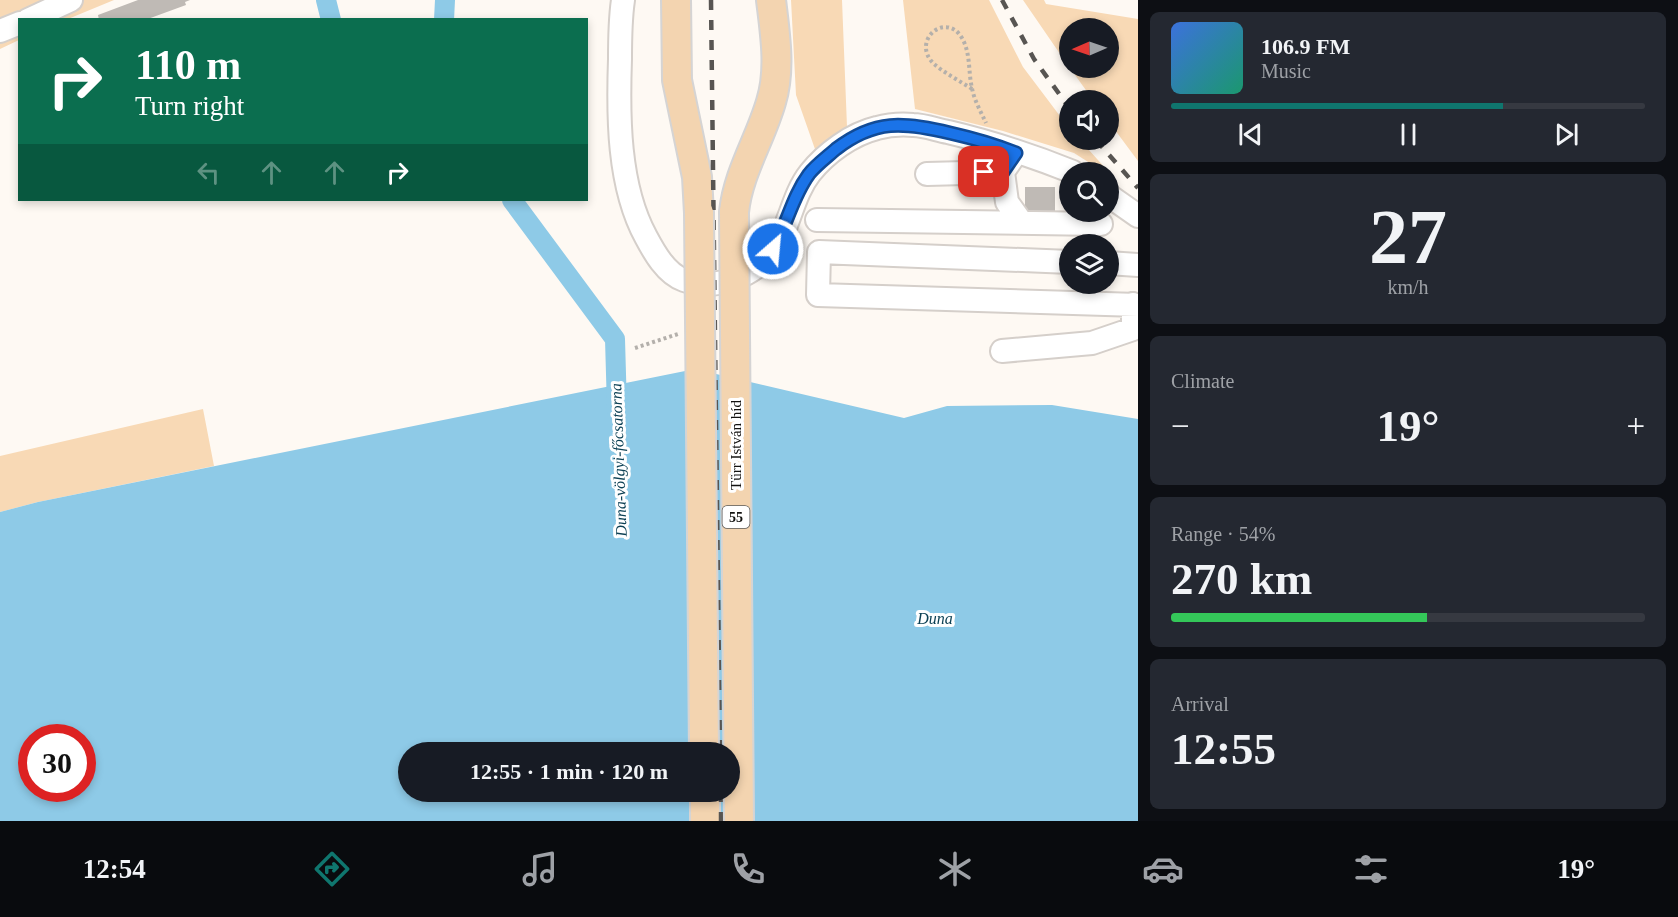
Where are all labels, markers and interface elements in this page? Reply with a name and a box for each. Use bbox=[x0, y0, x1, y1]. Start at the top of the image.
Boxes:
north arrow bbox=[1059, 18, 1119, 78]
map controls bbox=[1059, 18, 1119, 294]
text: 106.9 FM bbox=[1261, 34, 1350, 59]
icon: right bbox=[36, 42, 114, 120]
text: 110 m bbox=[135, 42, 241, 88]
text: Music bbox=[1261, 60, 1311, 82]
button: sound bbox=[1059, 90, 1119, 150]
text: Turn right bbox=[135, 91, 244, 121]
icon: previous bbox=[1234, 118, 1267, 151]
icon: pause bbox=[1392, 118, 1425, 151]
icon: next bbox=[1550, 118, 1583, 151]
pin bbox=[958, 146, 1009, 197]
icon: arrive bbox=[967, 155, 1000, 188]
icon: left bbox=[192, 156, 225, 189]
icon: ahead bbox=[255, 156, 288, 189]
icon: ahead bbox=[318, 156, 351, 189]
icon: right bbox=[381, 156, 414, 189]
button: search bbox=[1059, 162, 1119, 222]
text: 27 bbox=[1369, 193, 1447, 280]
position arrow bbox=[741, 217, 805, 281]
button: layers bbox=[1059, 234, 1119, 294]
text: km/h bbox=[1387, 276, 1429, 298]
text: Climate bbox=[1171, 370, 1234, 392]
water label: Duna-völgyi-főcsatorna bbox=[607, 383, 631, 538]
street label: Türr István híd bbox=[728, 400, 744, 490]
text: 19° bbox=[1377, 401, 1440, 451]
text: − bbox=[1171, 408, 1190, 444]
text: + bbox=[1626, 408, 1645, 444]
road number: 55 bbox=[722, 506, 750, 528]
text: Range · 54% bbox=[1171, 523, 1275, 545]
text: 270 km bbox=[1171, 554, 1312, 604]
water label: Duna bbox=[916, 610, 953, 627]
text: Arrival bbox=[1171, 693, 1229, 715]
speed limit sign: 30 bbox=[18, 724, 96, 802]
text: 12:55 bbox=[1171, 724, 1276, 774]
text: 12:55 · 1 min · 120 m bbox=[470, 759, 668, 784]
icon: directions bbox=[311, 848, 353, 890]
icon: music bbox=[519, 848, 561, 890]
icon: phone bbox=[727, 848, 769, 890]
icon: climate bbox=[934, 848, 976, 890]
icon: car bbox=[1142, 848, 1184, 890]
icon: filters bbox=[1350, 848, 1392, 890]
text: 12:54 bbox=[83, 854, 146, 884]
text: 19° bbox=[1557, 854, 1595, 884]

